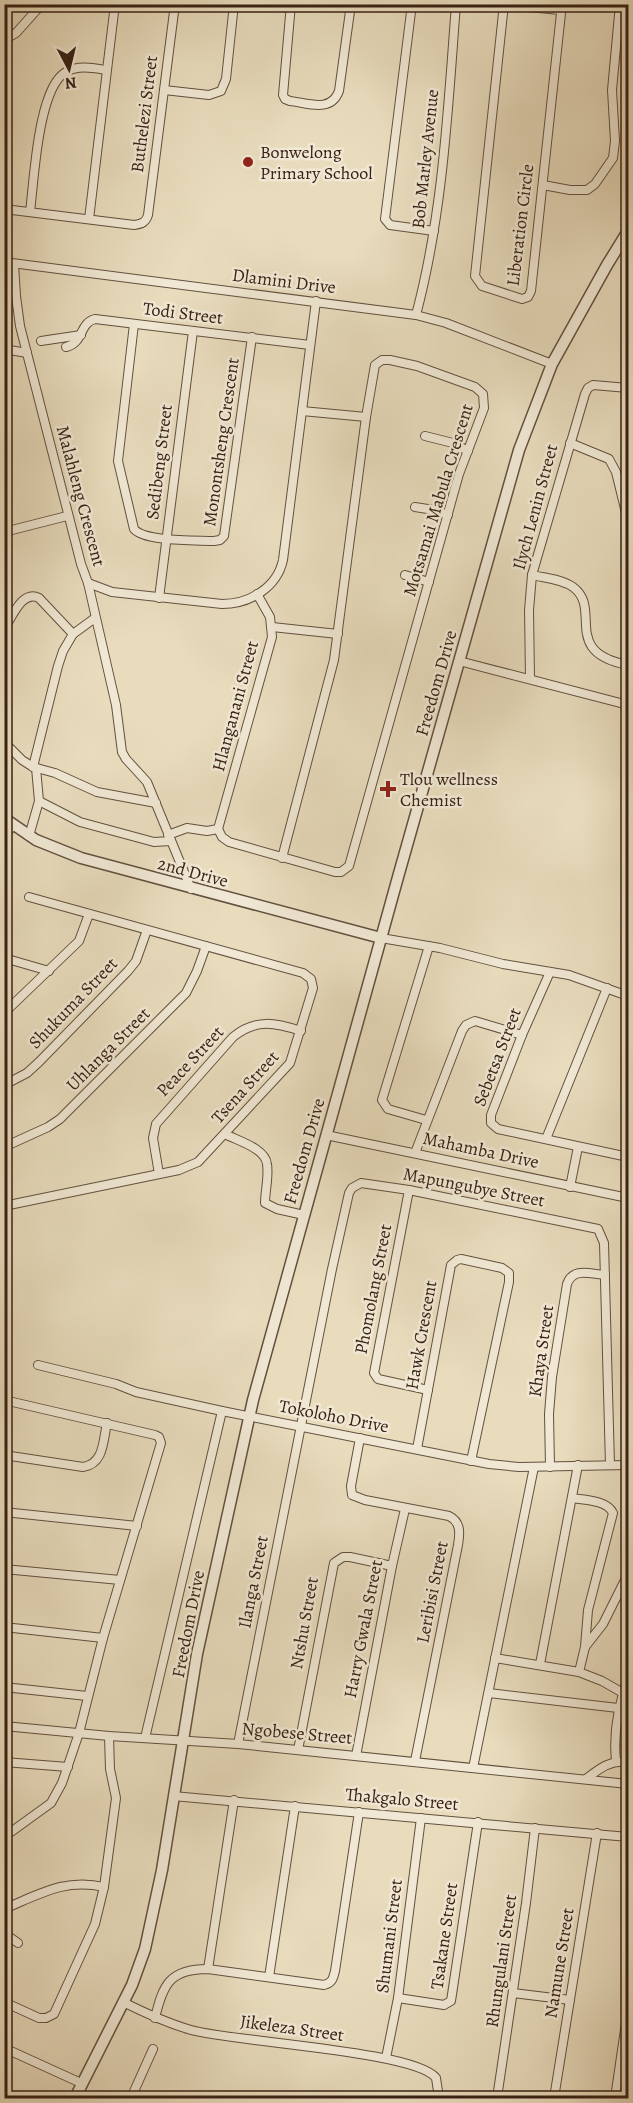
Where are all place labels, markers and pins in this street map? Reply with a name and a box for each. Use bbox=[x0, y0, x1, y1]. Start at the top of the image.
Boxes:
place label: Bonwelong Primary School bbox=[260, 140, 373, 185]
marker: Bonwelong Primary School bbox=[241, 155, 255, 169]
place label: Tlou wellness Chemist bbox=[400, 767, 498, 812]
marker: Tlou wellness Chemist bbox=[381, 782, 395, 796]

